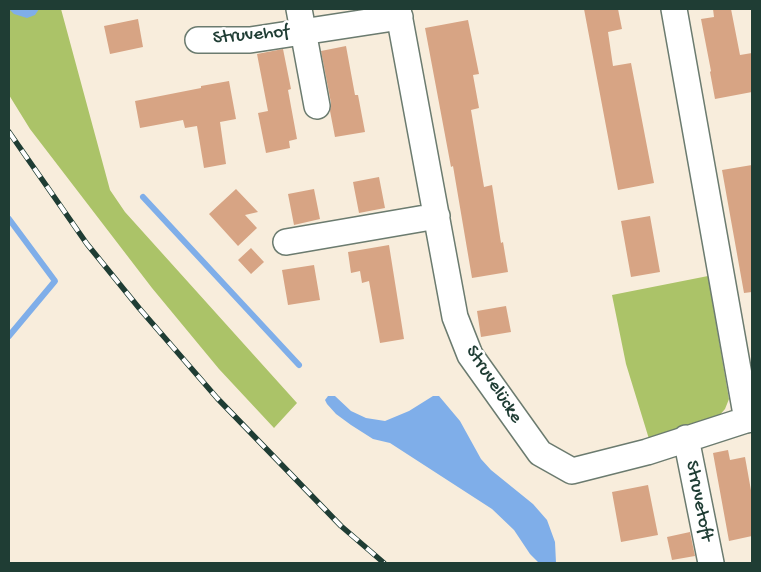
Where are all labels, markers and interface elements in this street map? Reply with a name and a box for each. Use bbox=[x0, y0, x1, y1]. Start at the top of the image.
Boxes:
street label: Struvehof bbox=[212, 21, 290, 51]
street label: Struvelücke bbox=[459, 342, 527, 428]
street label: Struvetoft bbox=[679, 459, 717, 543]

